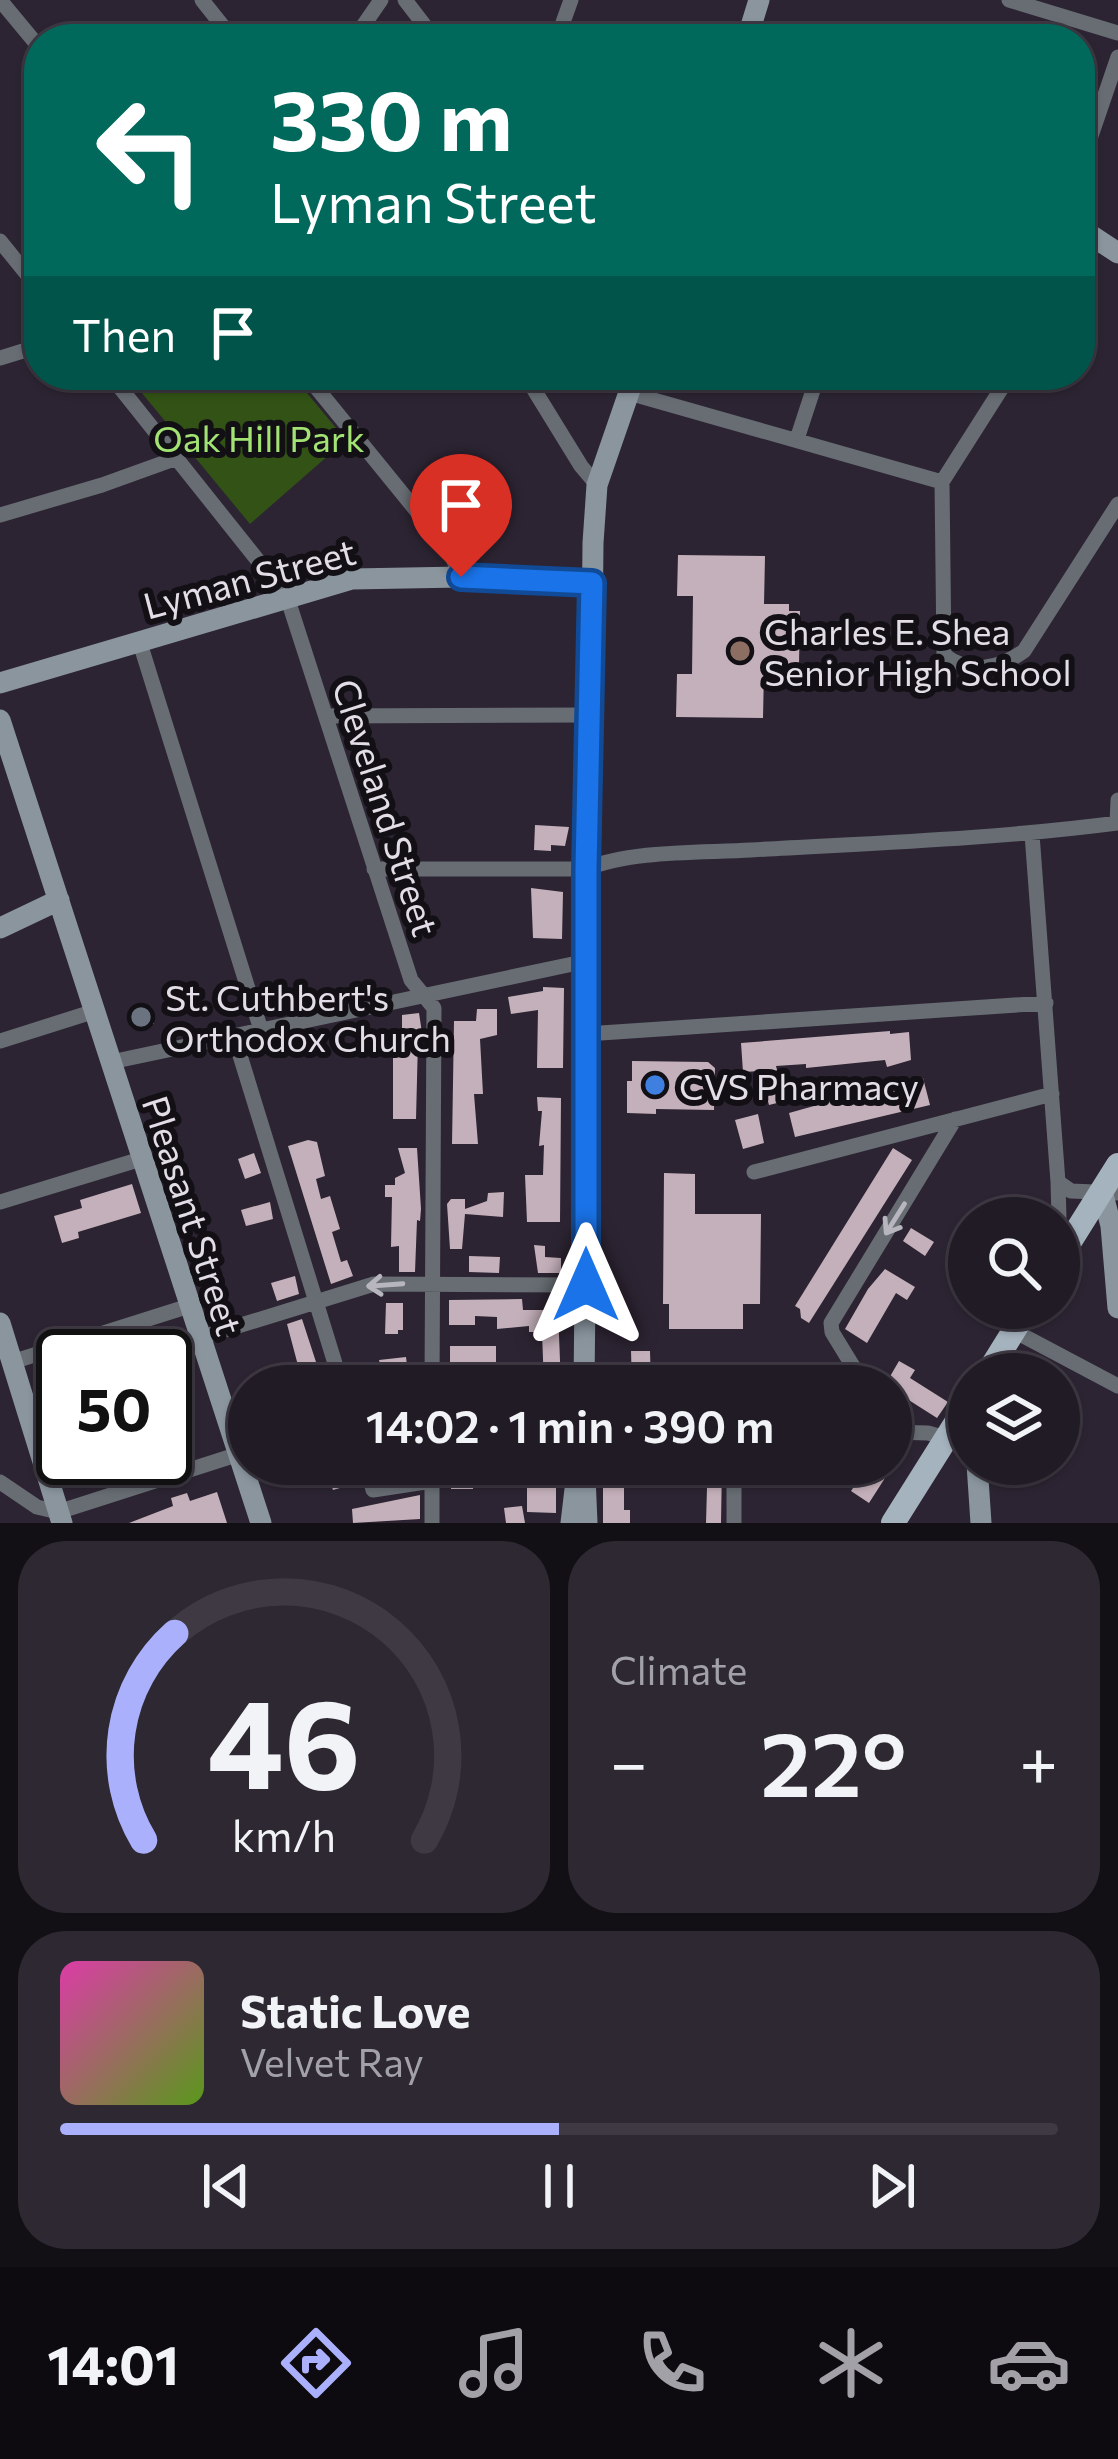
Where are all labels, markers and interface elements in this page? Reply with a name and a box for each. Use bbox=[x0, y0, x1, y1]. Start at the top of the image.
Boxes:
text: 330 m bbox=[270, 66, 513, 168]
icon: left bbox=[72, 72, 228, 228]
text: Lyman Street bbox=[270, 168, 597, 234]
icon: arrive bbox=[200, 300, 266, 366]
text: Then bbox=[72, 306, 176, 361]
park label: Oak Hill Park bbox=[153, 415, 365, 459]
pin bbox=[410, 454, 512, 577]
icon: arrive bbox=[428, 472, 494, 538]
street label: Lyman Street bbox=[138, 528, 360, 626]
place label: Charles E. Shea Senior High School bbox=[764, 608, 1072, 693]
marker: Charles E. Shea Senior High School bbox=[727, 638, 753, 664]
street label: Cleveland Street bbox=[325, 673, 449, 941]
place label: St. Cuthbert's Orthodox Church bbox=[165, 974, 451, 1059]
marker: St. Cuthbert's Orthodox Church bbox=[128, 1004, 154, 1030]
place label: CVS Pharmacy bbox=[679, 1063, 919, 1107]
marker: CVS Pharmacy bbox=[642, 1072, 668, 1098]
street label: Pleasant Street bbox=[135, 1090, 253, 1340]
map controls bbox=[948, 1197, 1080, 1485]
button: search bbox=[948, 1197, 1080, 1329]
one-way arrow bbox=[883, 1202, 907, 1236]
position arrow bbox=[523, 1222, 649, 1348]
one-way arrow bbox=[366, 1274, 405, 1297]
speed limit sign: 50 bbox=[36, 1329, 192, 1485]
button: layers bbox=[948, 1353, 1080, 1485]
text: 14:02 · 1 min · 390 m bbox=[366, 1397, 774, 1452]
text: Climate bbox=[610, 1645, 747, 1693]
text: 46 bbox=[207, 1662, 361, 1815]
text: 22° bbox=[760, 1705, 907, 1816]
text: − bbox=[610, 1720, 648, 1801]
text: + bbox=[1019, 1720, 1058, 1801]
text: km/h bbox=[232, 1808, 336, 1861]
text: Static Love bbox=[240, 1982, 470, 2037]
text: Velvet Ray bbox=[240, 2037, 424, 2085]
icon: previous bbox=[193, 2153, 259, 2219]
icon: pause bbox=[526, 2153, 592, 2219]
icon: next bbox=[859, 2153, 925, 2219]
icon: directions bbox=[274, 2321, 358, 2405]
icon: music bbox=[452, 2321, 536, 2405]
icon: phone bbox=[630, 2321, 714, 2405]
icon: climate bbox=[809, 2321, 893, 2405]
icon: car bbox=[987, 2321, 1071, 2405]
text: 14:01 bbox=[47, 2330, 179, 2396]

